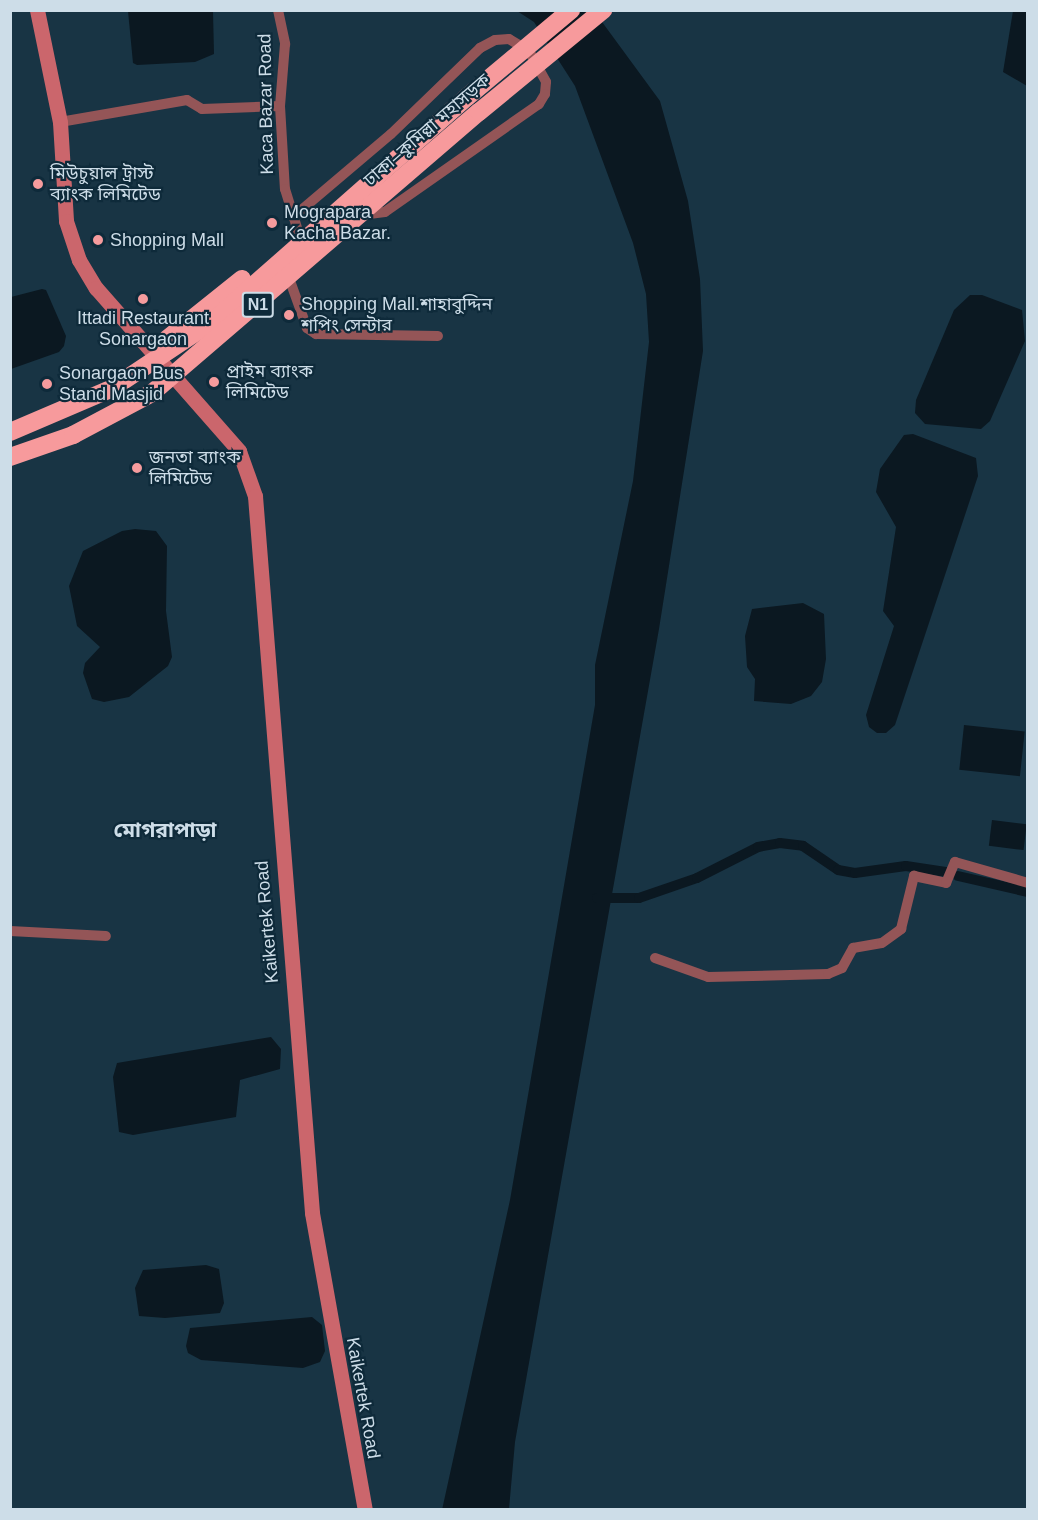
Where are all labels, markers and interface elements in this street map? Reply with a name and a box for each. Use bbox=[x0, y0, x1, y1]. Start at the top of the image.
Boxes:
street label: Kaca Bazar Road bbox=[254, 33, 278, 175]
street label: ঢাকা–কুমিল্লা মহাসড়ক bbox=[360, 69, 494, 191]
place label: মিউচুয়াল ট্রাস্ট ব্যাংক লিমিটেড bbox=[50, 163, 161, 206]
marker: মিউচুয়াল ট্রাস্ট ব্যাংক লিমিটেড bbox=[31, 177, 45, 191]
place label: Mograpara Kacha Bazar. bbox=[284, 202, 391, 244]
marker: Mograpara Kacha Bazar. bbox=[265, 216, 279, 230]
place label: Shopping Mall bbox=[110, 229, 224, 251]
marker: Shopping Mall bbox=[91, 233, 105, 247]
marker: Ittadi Restaurant Sonargaon bbox=[136, 292, 150, 306]
road number: N1 bbox=[242, 292, 274, 318]
place label: Shopping Mall.শাহাবুদ্দিন শপিং সেন্টার bbox=[301, 294, 492, 336]
place label: Ittadi Restaurant Sonargaon bbox=[77, 308, 209, 350]
marker: Shopping Mall.শাহাবুদ্দিন শপিং সেন্টার bbox=[282, 308, 296, 322]
place label: প্রাইম ব্যাংক লিমিটেড bbox=[226, 361, 313, 404]
place label: Sonargaon Bus Stand Masjid bbox=[59, 363, 183, 406]
marker: প্রাইম ব্যাংক লিমিটেড bbox=[207, 375, 221, 389]
marker: Sonargaon Bus Stand Masjid bbox=[40, 377, 54, 391]
place label: জনতা ব্যাংক লিমিটেড bbox=[149, 447, 241, 490]
marker: জনতা ব্যাংক লিমিটেড bbox=[130, 461, 144, 475]
district label: মোগরাপাড়া bbox=[113, 817, 217, 843]
street label: Kaikertek Road bbox=[251, 860, 283, 984]
street label: Kaikertek Road bbox=[342, 1336, 384, 1460]

